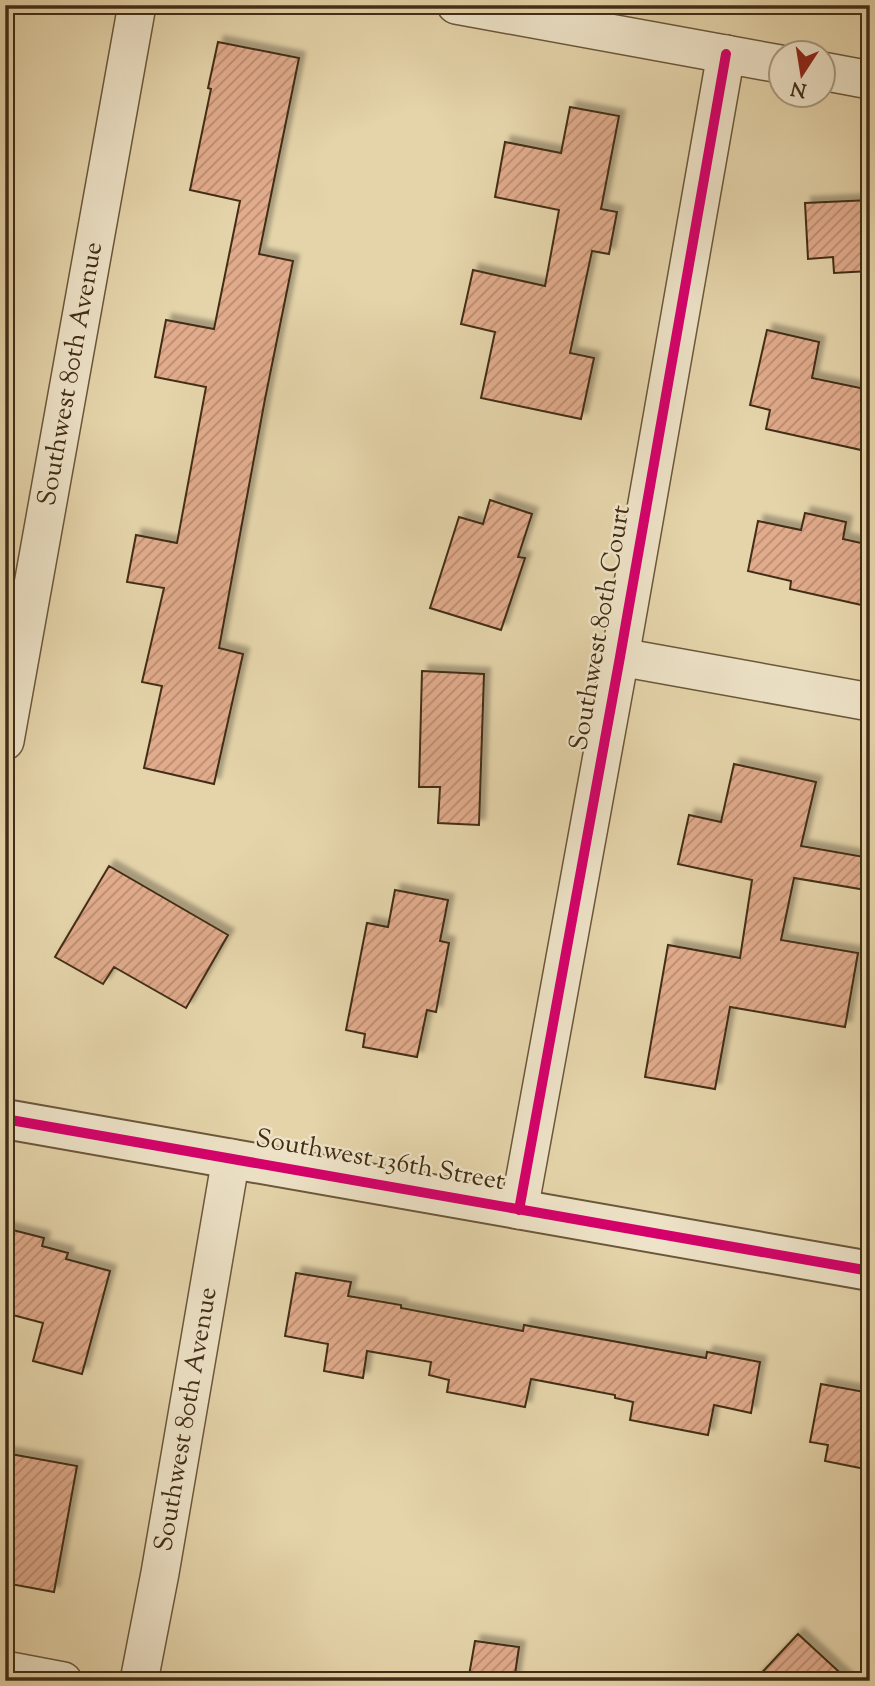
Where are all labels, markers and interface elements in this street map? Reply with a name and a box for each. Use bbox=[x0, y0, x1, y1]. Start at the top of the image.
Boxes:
north arrow bbox=[766, 38, 836, 108]
text: N bbox=[789, 73, 809, 103]
street label: Southwest 80th Avenue bbox=[29, 239, 113, 509]
street label: Southwest 80th Court bbox=[561, 502, 641, 754]
street label: Southwest 136th Street bbox=[252, 1121, 508, 1201]
street label: Southwest 80th Avenue bbox=[146, 1284, 227, 1554]

